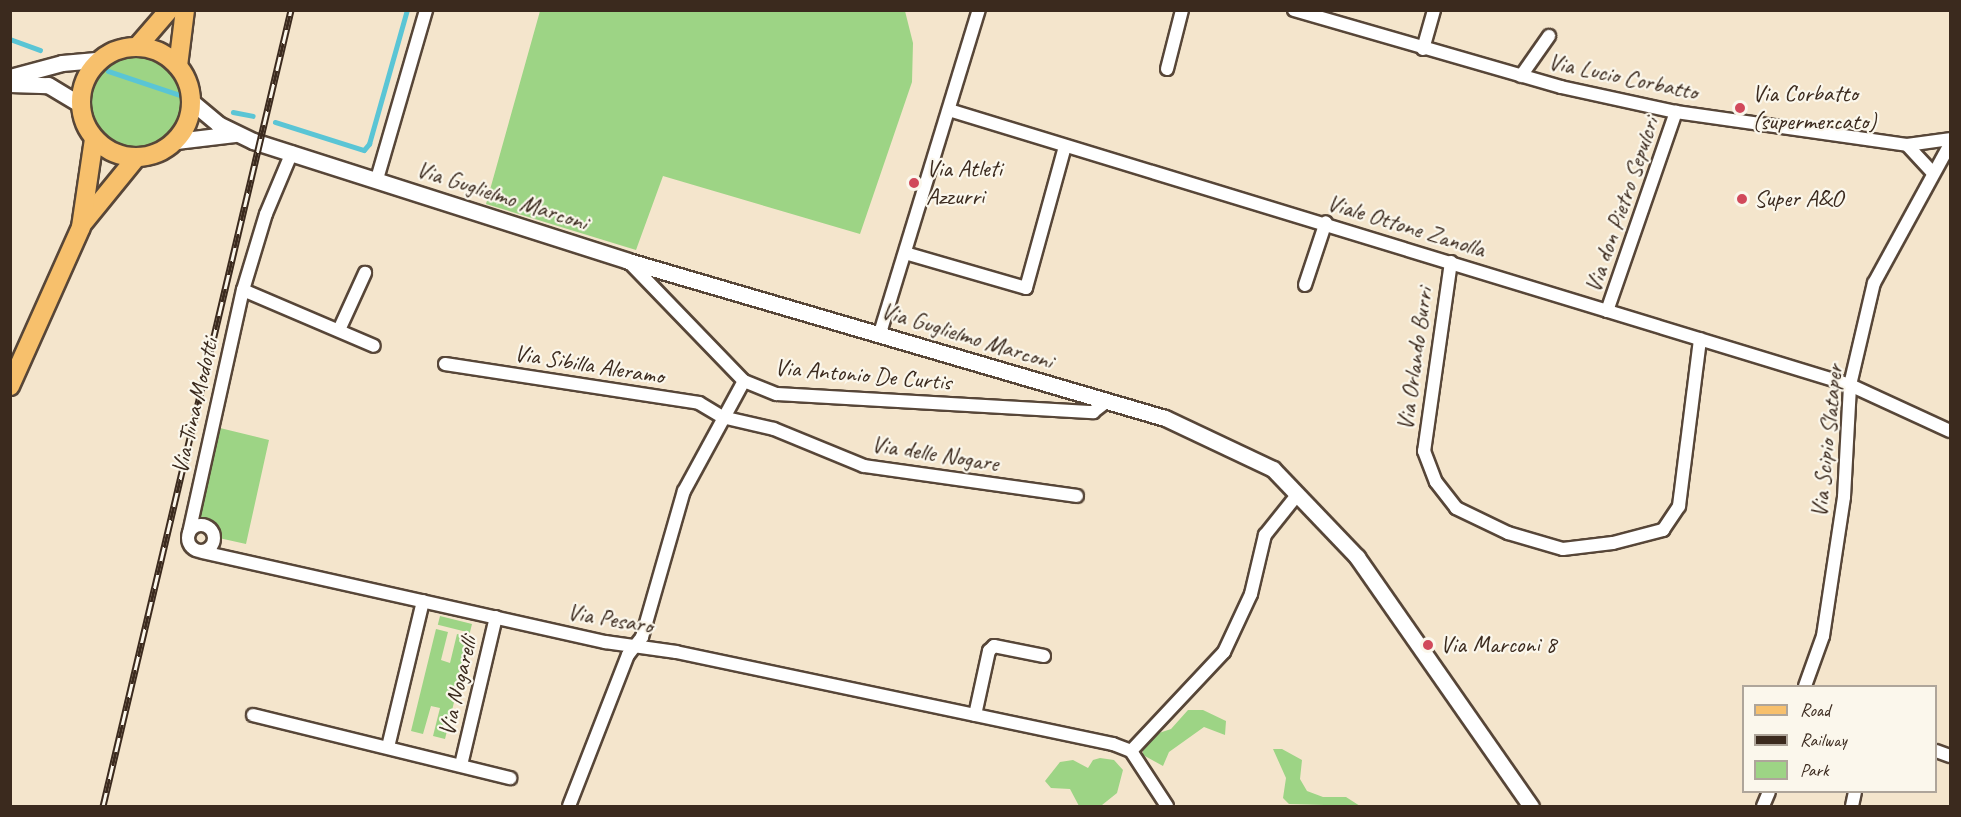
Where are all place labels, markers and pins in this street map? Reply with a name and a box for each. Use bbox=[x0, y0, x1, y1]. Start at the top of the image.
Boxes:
place label: Via Corbatto (supermercato) bbox=[1752, 80, 1876, 136]
marker: Via Corbatto (supermercato) bbox=[1733, 101, 1747, 115]
place label: Via Atleti Azzurri bbox=[926, 155, 1002, 211]
marker: Via Atleti Azzurri bbox=[907, 176, 921, 190]
place label: Super A&O bbox=[1754, 185, 1843, 213]
marker: Super A&O bbox=[1735, 192, 1749, 206]
place label: Via Marconi 8 bbox=[1440, 631, 1557, 659]
marker: Via Marconi 8 bbox=[1421, 638, 1435, 652]

